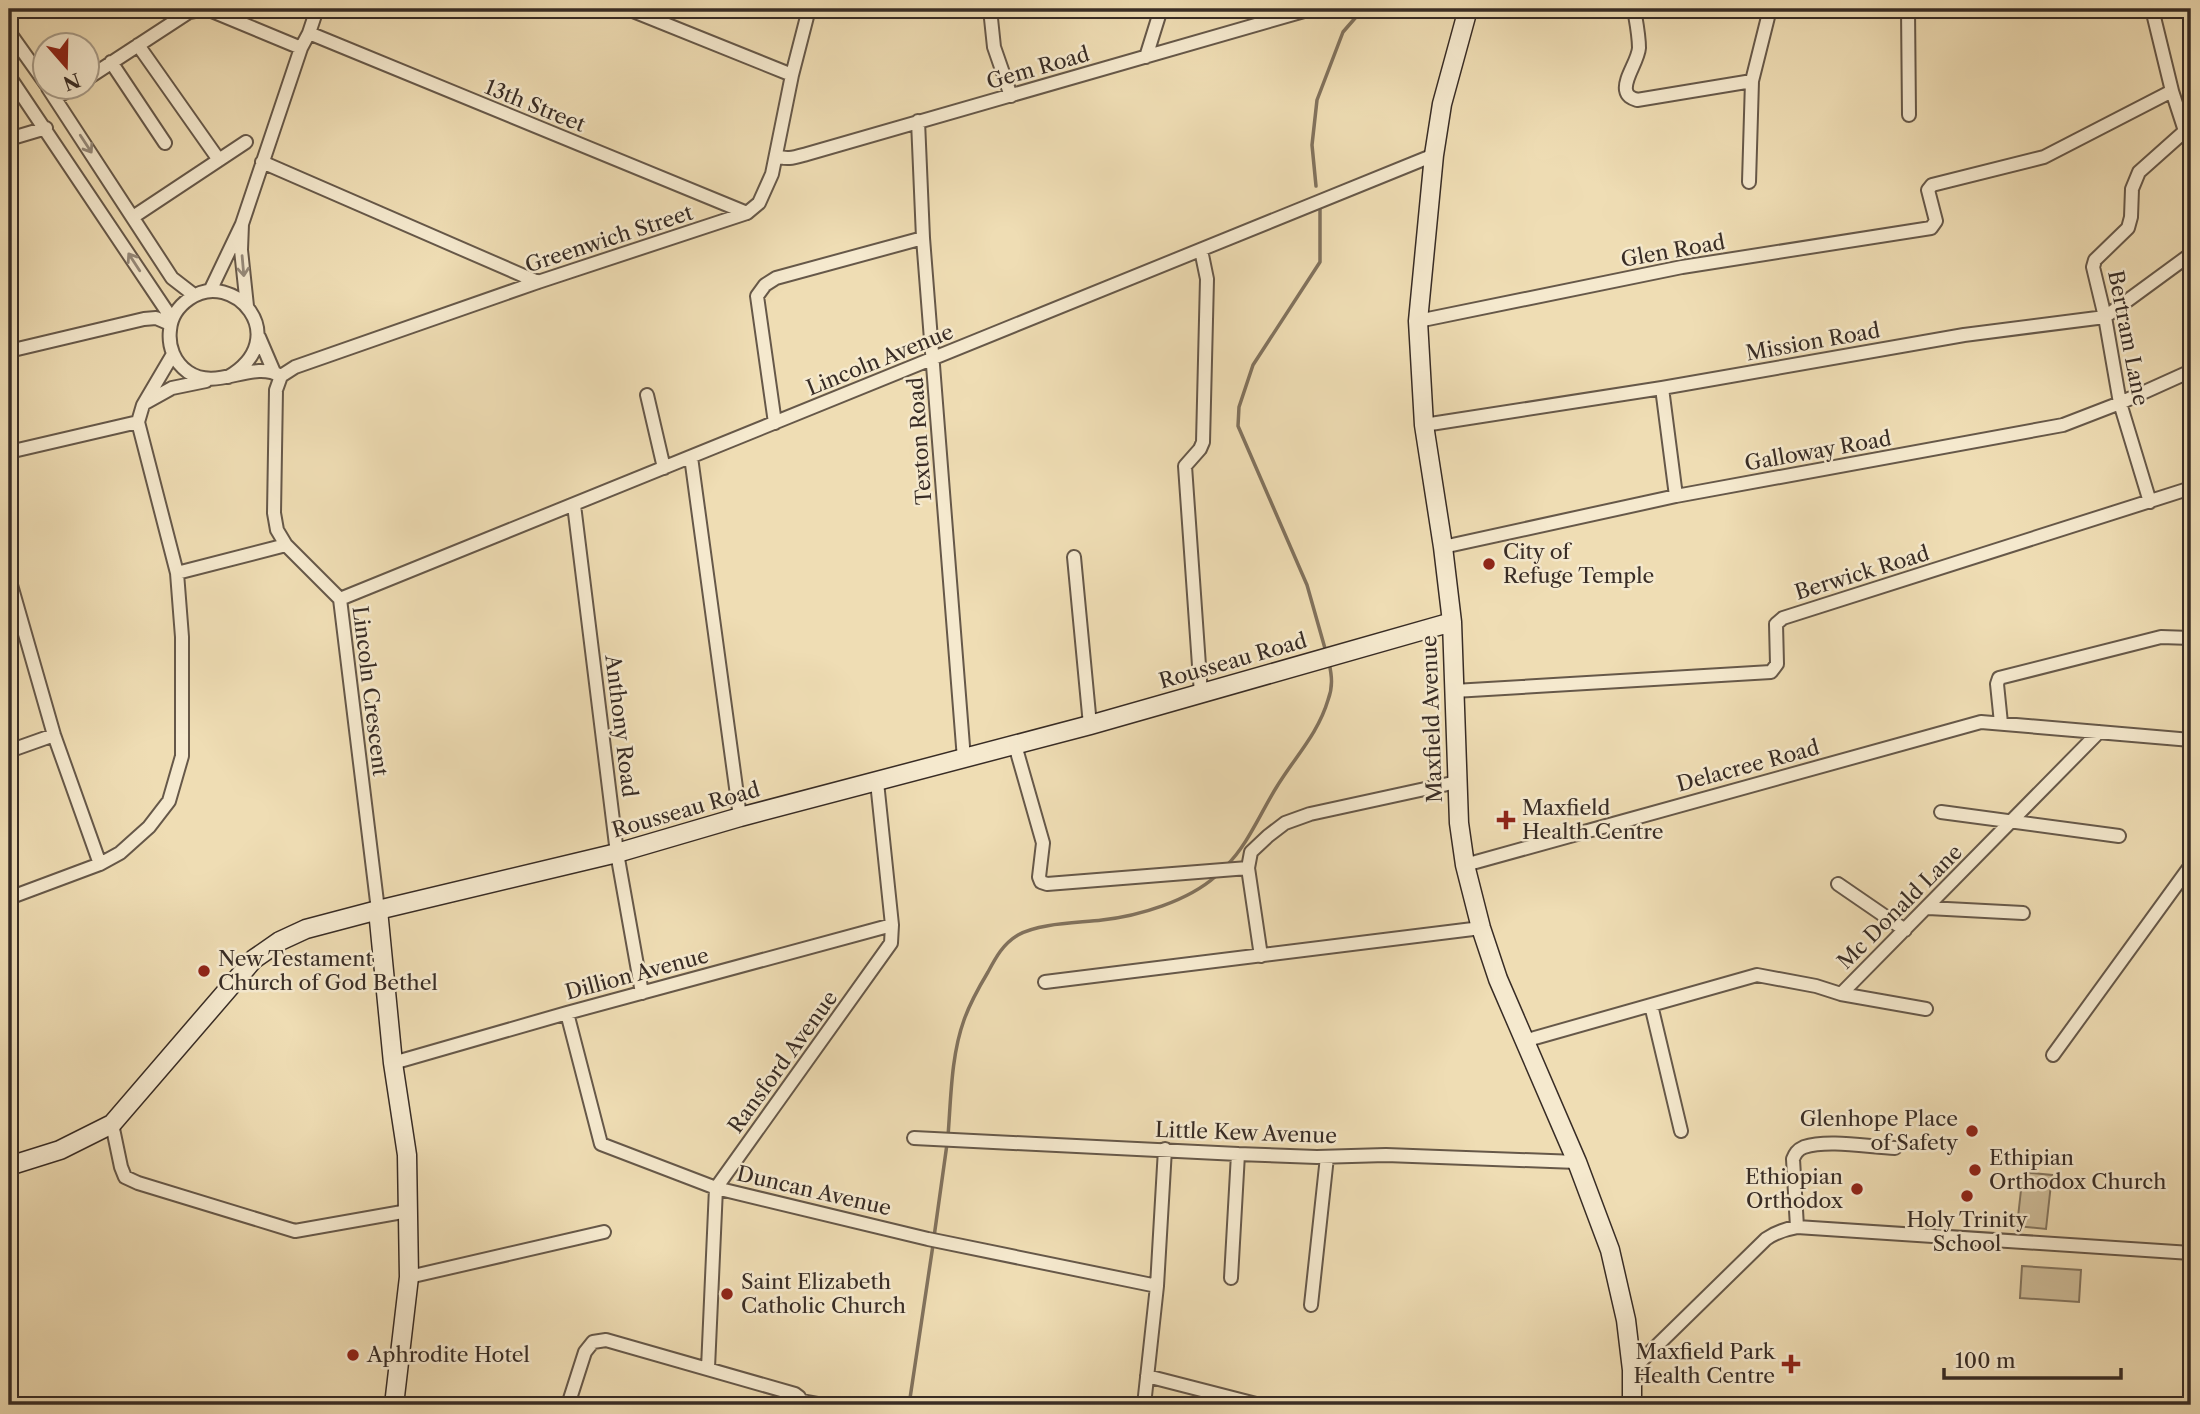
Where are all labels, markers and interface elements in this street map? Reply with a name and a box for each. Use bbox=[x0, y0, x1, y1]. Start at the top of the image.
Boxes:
north arrow bbox=[32, 32, 102, 102]
street label: Gem Road bbox=[984, 41, 1092, 94]
text: N bbox=[60, 68, 83, 95]
street label: 13th Street bbox=[481, 74, 590, 137]
one-way arrow bbox=[79, 134, 93, 154]
street label: Greenwich Street bbox=[522, 199, 696, 277]
street label: Glen Road bbox=[1619, 229, 1727, 272]
one-way arrow bbox=[127, 252, 141, 272]
one-way arrow bbox=[237, 255, 250, 277]
street label: Bertram Lane bbox=[2103, 268, 2154, 408]
street label: Mission Road bbox=[1744, 317, 1882, 366]
street label: Lincoln Avenue bbox=[803, 319, 957, 400]
street label: Texton Road bbox=[903, 376, 936, 506]
street label: Galloway Road bbox=[1743, 425, 1893, 476]
place label: City of Refuge Temple bbox=[1503, 539, 1654, 588]
street label: Berwick Road bbox=[1792, 540, 1932, 605]
marker: City of Refuge Temple bbox=[1481, 556, 1497, 572]
street label: Lincoln Crescent bbox=[348, 604, 393, 778]
street label: Rousseau Road bbox=[1156, 627, 1310, 694]
street label: Maxfield Avenue bbox=[1416, 635, 1447, 803]
street label: Anthony Road bbox=[600, 652, 643, 799]
street label: Delacree Road bbox=[1674, 734, 1822, 797]
street label: Rousseau Road bbox=[609, 776, 763, 843]
place label: Maxfield Health Centre bbox=[1522, 795, 1664, 844]
marker: Maxfield Health Centre bbox=[1496, 810, 1516, 830]
street label: Mc Donald Lane bbox=[1832, 839, 1967, 974]
street label: Dillion Avenue bbox=[562, 942, 711, 1005]
place label: New Testament Church of God Bethel bbox=[218, 946, 438, 995]
marker: New Testament Church of God Bethel bbox=[196, 963, 212, 979]
street label: Ransford Avenue bbox=[723, 986, 843, 1138]
place label: Glenhope Place of Safety bbox=[1800, 1106, 1958, 1155]
street label: Little Kew Avenue bbox=[1155, 1117, 1337, 1148]
marker: Glenhope Place of Safety bbox=[1964, 1123, 1980, 1139]
place label: Ethipian Orthodox Church bbox=[1989, 1145, 2166, 1194]
street label: Duncan Avenue bbox=[734, 1161, 894, 1220]
marker: Ethipian Orthodox Church bbox=[1967, 1162, 1983, 1178]
place label: Ethiopian Orthodox bbox=[1745, 1164, 1844, 1213]
marker: Ethiopian Orthodox bbox=[1849, 1181, 1865, 1197]
marker: Holy Trinity School bbox=[1959, 1188, 1975, 1204]
place label: Holy Trinity School bbox=[1907, 1207, 2028, 1256]
place label: Saint Elizabeth Catholic Church bbox=[741, 1269, 906, 1318]
marker: Saint Elizabeth Catholic Church bbox=[719, 1286, 735, 1302]
scale bar bbox=[1944, 1337, 2121, 1381]
place label: Maxfield Park Health Centre bbox=[1633, 1339, 1776, 1388]
place label: Aphrodite Hotel bbox=[366, 1342, 530, 1367]
marker: Aphrodite Hotel bbox=[345, 1347, 361, 1363]
text: 100 m bbox=[1955, 1348, 2016, 1373]
marker: Maxfield Park Health Centre bbox=[1781, 1354, 1801, 1374]

